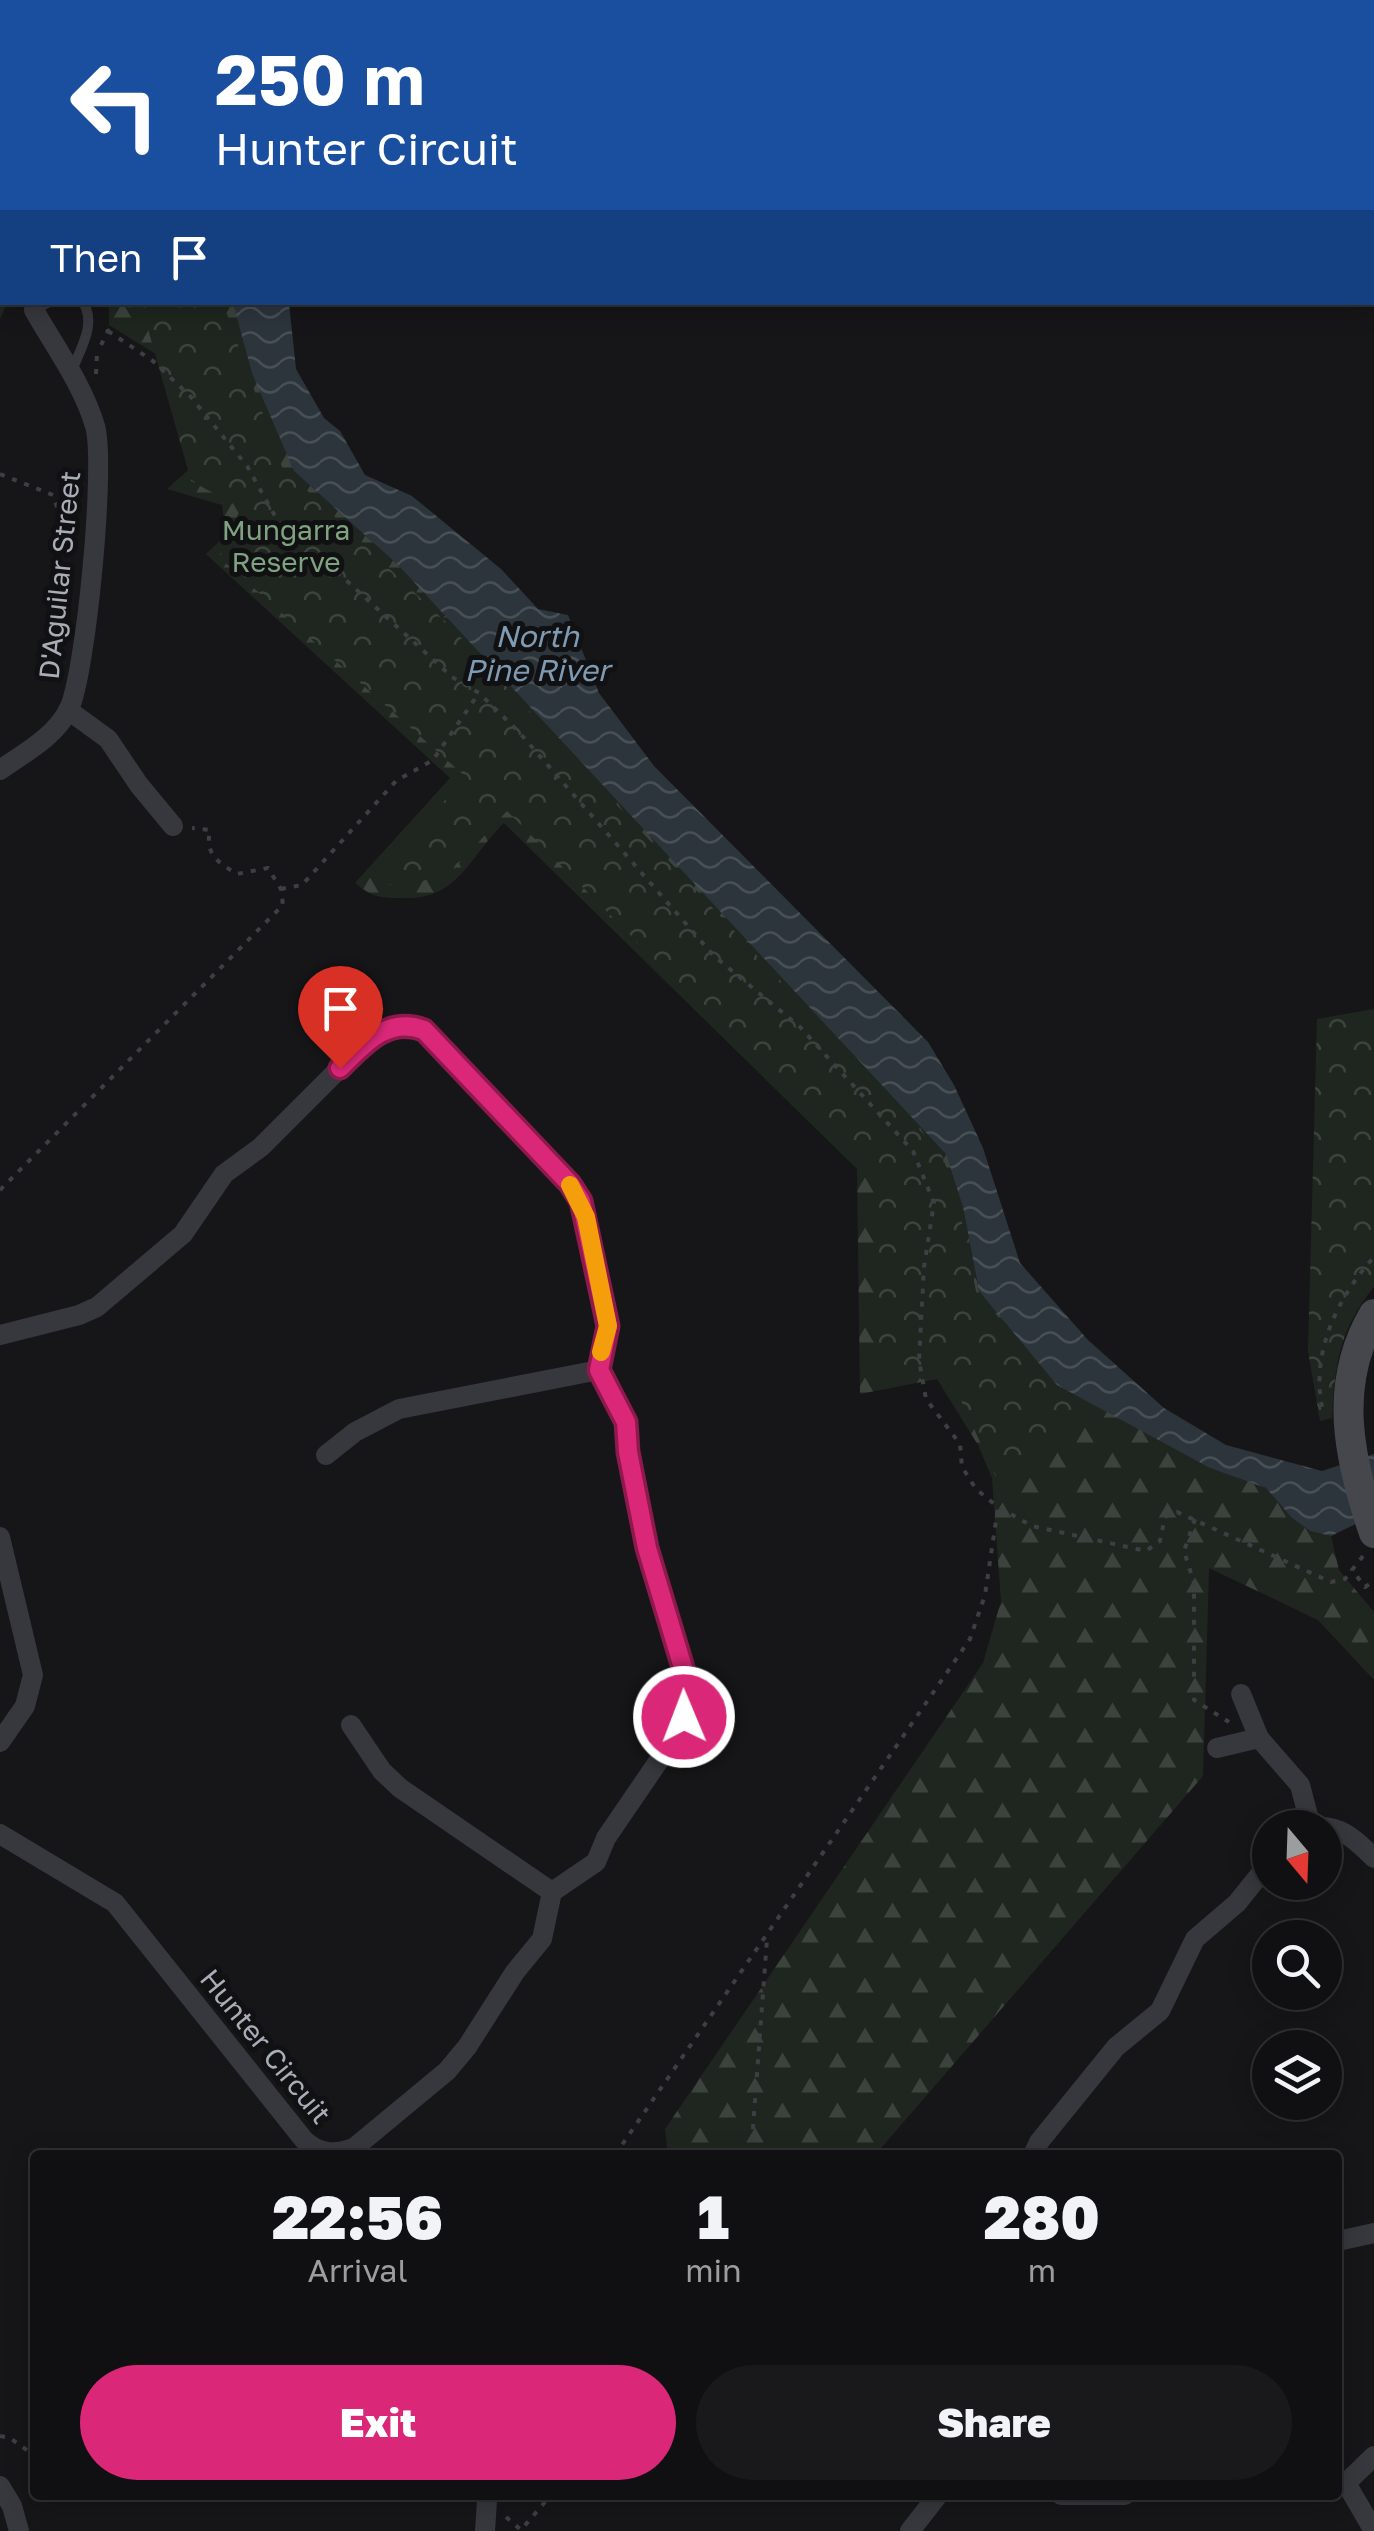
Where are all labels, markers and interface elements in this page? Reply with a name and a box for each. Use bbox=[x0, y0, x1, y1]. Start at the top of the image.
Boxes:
text: 250 m bbox=[215, 36, 425, 120]
icon: left bbox=[50, 40, 180, 170]
text: Hunter Circuit bbox=[215, 121, 518, 175]
icon: arrive bbox=[162, 230, 217, 285]
text: Then bbox=[50, 235, 142, 280]
street label: D'Aguilar Street bbox=[32, 469, 86, 681]
park label: Mungarra Reserve bbox=[222, 513, 350, 578]
water label: North Pine River bbox=[465, 618, 614, 688]
pin bbox=[298, 966, 383, 1069]
icon: arrive bbox=[313, 981, 368, 1036]
position arrow bbox=[632, 1665, 736, 1769]
north arrow bbox=[1252, 1810, 1342, 1900]
map controls bbox=[1252, 1810, 1342, 2120]
button: search bbox=[1252, 1920, 1342, 2010]
street label: Hunter Circuit bbox=[194, 1962, 338, 2130]
button: layers bbox=[1252, 2030, 1342, 2120]
text: 22:56 bbox=[272, 2180, 443, 2252]
text: 1 bbox=[698, 2180, 729, 2252]
text: 280 bbox=[984, 2180, 1100, 2252]
text: Arrival bbox=[307, 2251, 408, 2289]
text: min bbox=[685, 2251, 742, 2289]
text: m bbox=[1028, 2251, 1056, 2289]
button: Exit bbox=[80, 2365, 676, 2480]
button: Share bbox=[696, 2365, 1292, 2480]

